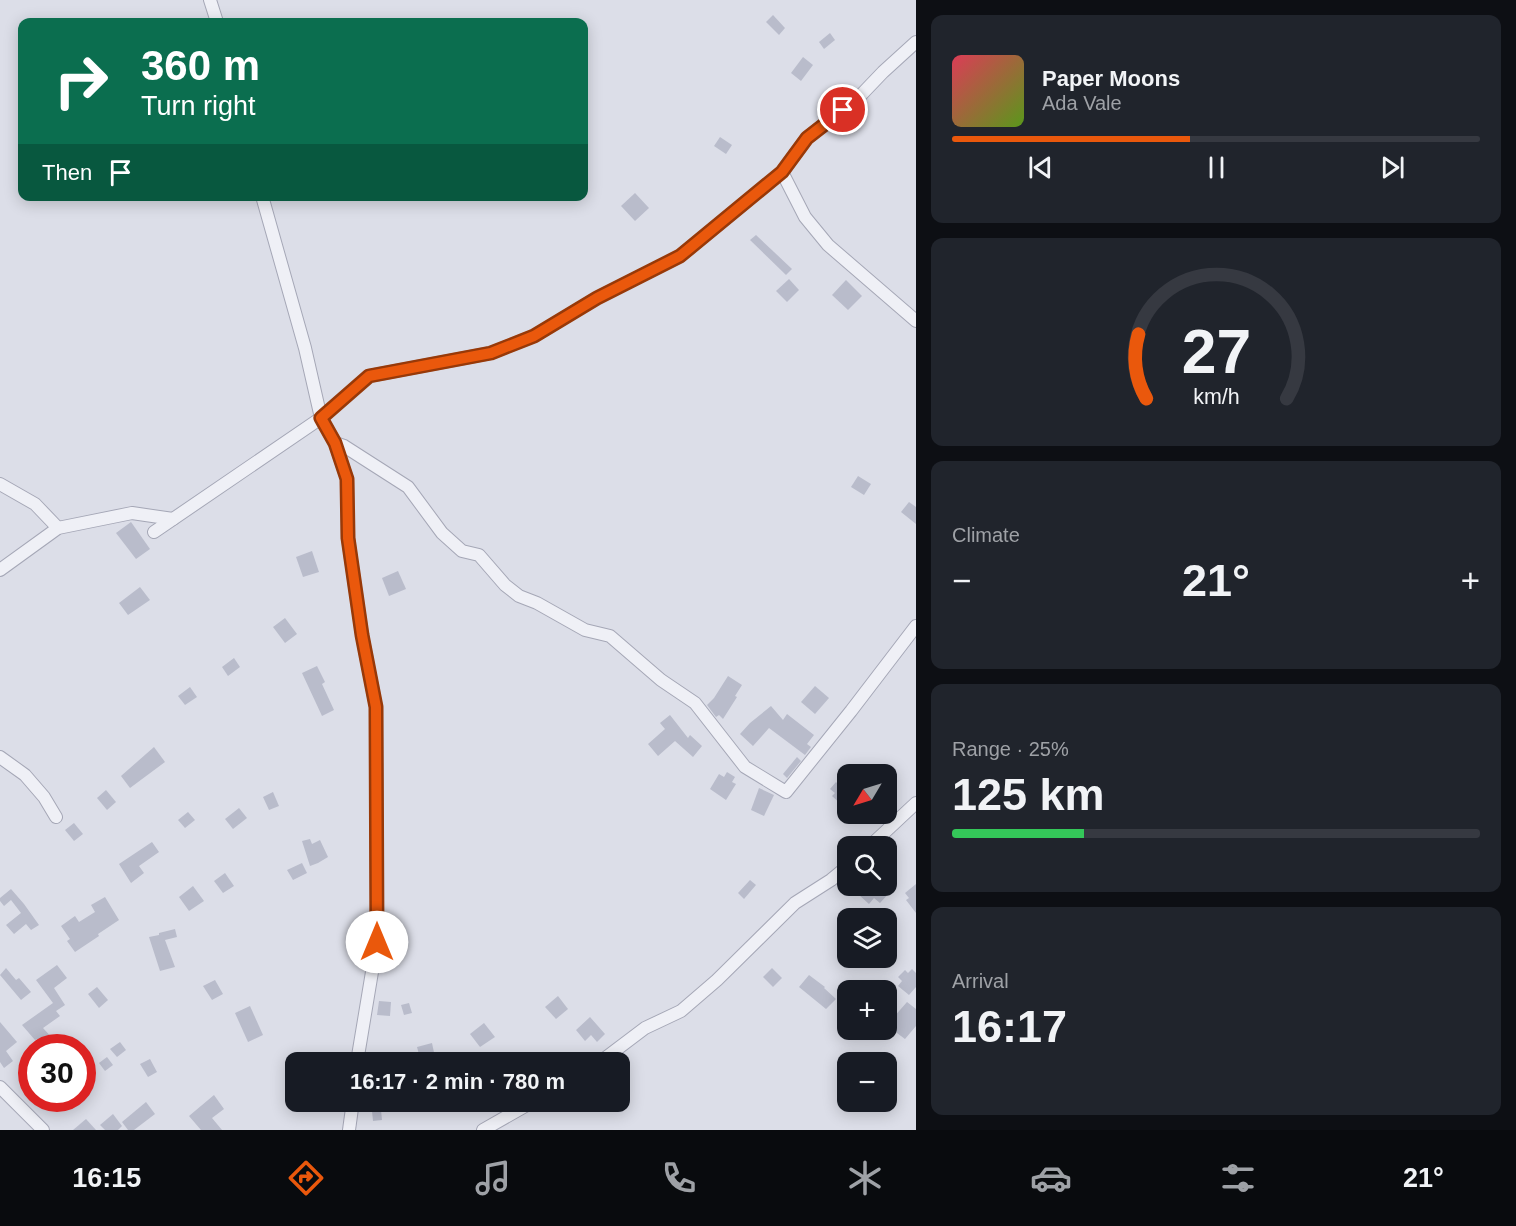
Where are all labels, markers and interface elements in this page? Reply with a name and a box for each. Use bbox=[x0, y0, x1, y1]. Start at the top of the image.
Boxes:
icon: right bbox=[42, 42, 120, 120]
text: 360 m bbox=[141, 42, 260, 89]
text: Paper Moons bbox=[1042, 66, 1180, 91]
pin bbox=[817, 84, 868, 135]
text: Turn right bbox=[141, 91, 256, 121]
text: Ada Vale bbox=[1042, 92, 1122, 114]
icon: arrive bbox=[826, 93, 859, 126]
icon: previous bbox=[1024, 151, 1057, 184]
icon: pause bbox=[1200, 151, 1233, 184]
icon: next bbox=[1376, 151, 1409, 184]
icon: arrive bbox=[104, 156, 137, 189]
text: Then bbox=[42, 160, 92, 185]
text: 27 bbox=[1181, 317, 1251, 386]
text: km/h bbox=[1193, 385, 1239, 409]
text: Climate bbox=[952, 524, 1020, 546]
text: 21° bbox=[1182, 555, 1250, 606]
text: − bbox=[952, 562, 971, 599]
text: + bbox=[1461, 562, 1480, 599]
text: Range · 25% bbox=[952, 738, 1069, 760]
north arrow bbox=[837, 764, 897, 824]
map controls bbox=[837, 764, 897, 1112]
text: 125 km bbox=[952, 769, 1105, 820]
button: search bbox=[837, 836, 897, 896]
button: layers bbox=[837, 908, 897, 968]
position arrow bbox=[345, 910, 409, 974]
text: Arrival bbox=[952, 970, 1009, 992]
button: + bbox=[837, 980, 897, 1040]
text: 16:17 bbox=[952, 1001, 1067, 1052]
speed limit sign: 30 bbox=[18, 1034, 96, 1112]
button: − bbox=[837, 1052, 897, 1112]
text: 16:17 · 2 min · 780 m bbox=[350, 1069, 565, 1094]
icon: directions bbox=[285, 1157, 327, 1199]
icon: music bbox=[472, 1157, 514, 1199]
icon: phone bbox=[658, 1157, 700, 1199]
icon: climate bbox=[844, 1157, 886, 1199]
icon: car bbox=[1030, 1157, 1072, 1199]
icon: filters bbox=[1217, 1157, 1259, 1199]
text: 16:15 bbox=[72, 1163, 141, 1193]
text: 21° bbox=[1403, 1163, 1444, 1193]

